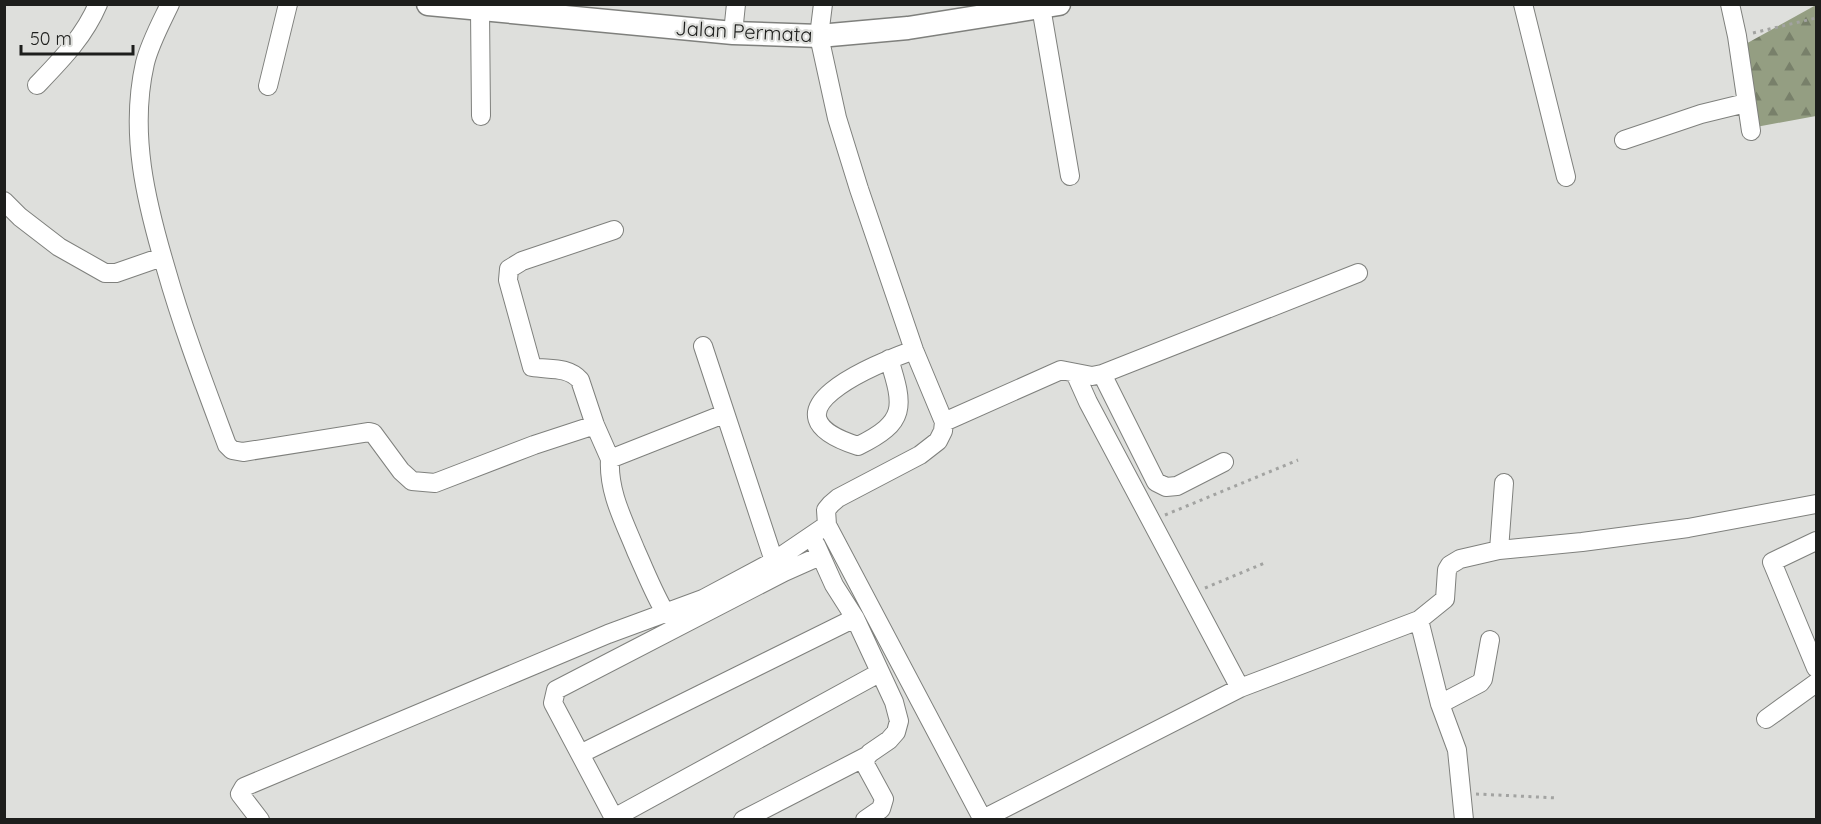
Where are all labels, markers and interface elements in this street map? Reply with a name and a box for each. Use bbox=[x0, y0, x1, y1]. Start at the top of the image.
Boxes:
street label: Jalan Permata bbox=[675, 15, 813, 47]
scale bar bbox=[21, 18, 134, 56]
text: 50 m bbox=[30, 27, 72, 50]

